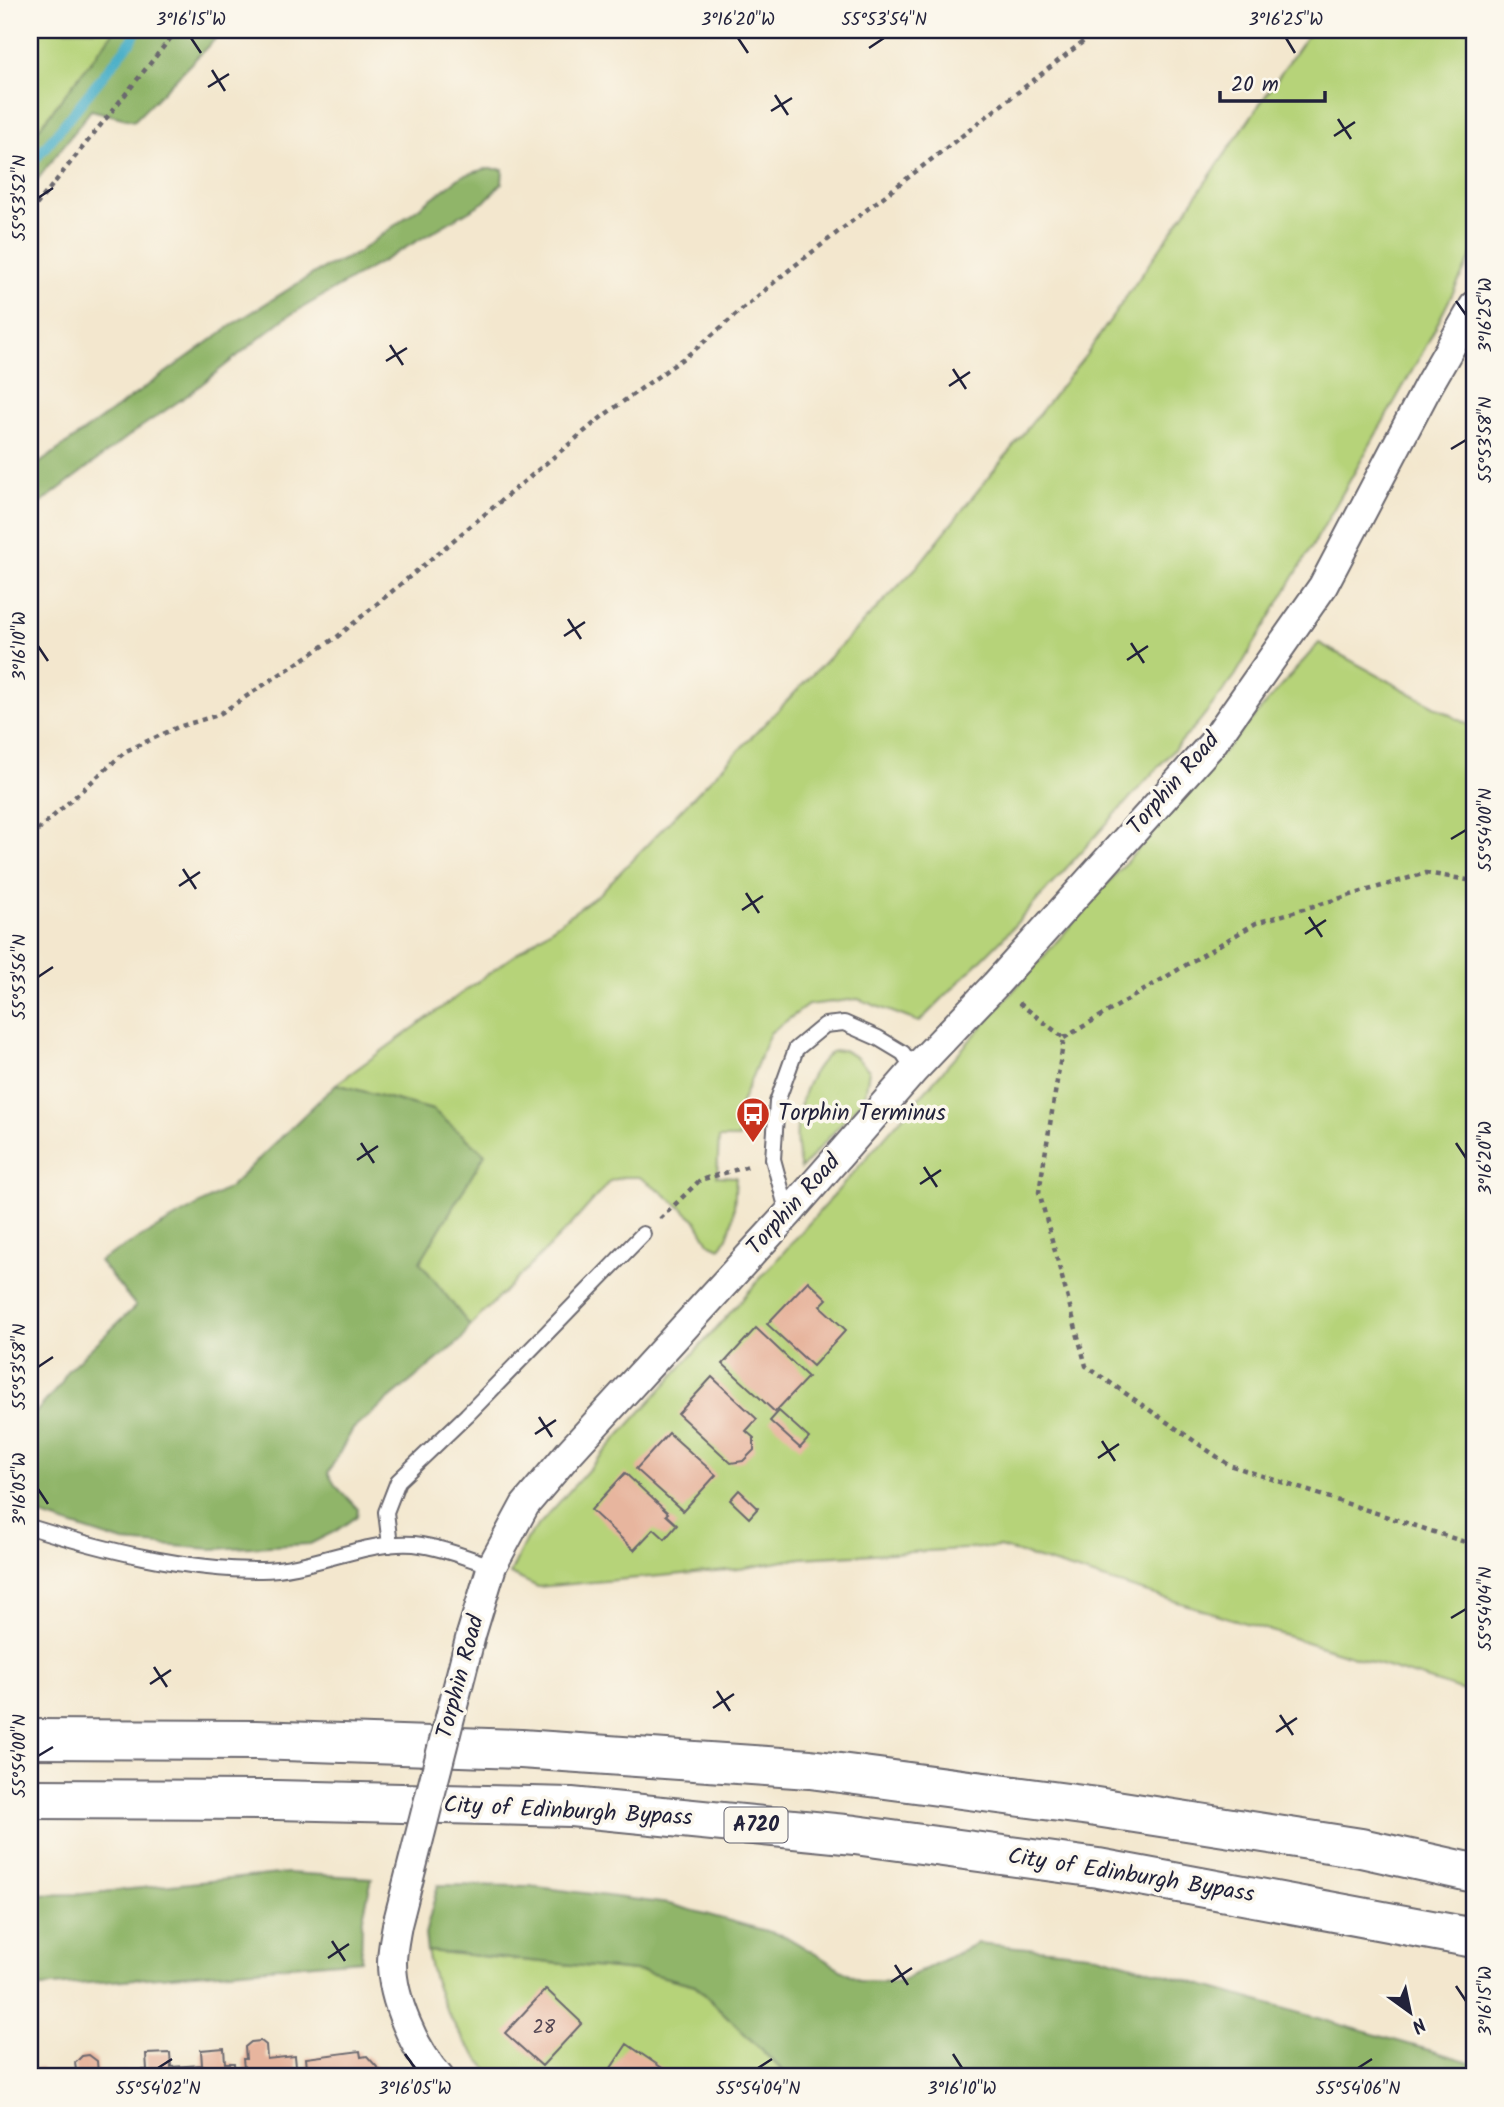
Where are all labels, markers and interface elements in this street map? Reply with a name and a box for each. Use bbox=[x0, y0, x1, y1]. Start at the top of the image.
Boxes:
text: 3°16'15"W bbox=[156, 6, 226, 35]
text: 3°16'20"W bbox=[701, 6, 775, 35]
text: 55°53'54"N bbox=[841, 6, 927, 35]
text: 3°16'25"W bbox=[1249, 6, 1323, 35]
scale bar bbox=[1220, 60, 1326, 104]
text: 20 m bbox=[1231, 69, 1279, 102]
text: 55°53'52"N bbox=[6, 155, 35, 241]
text: 3°16'25"W bbox=[1472, 278, 1501, 352]
text: 55°53'58"N bbox=[1472, 397, 1501, 483]
text: 3°16'10"W bbox=[6, 611, 35, 681]
street label: Torphin Road bbox=[1119, 724, 1229, 844]
text: 55°54'00"N bbox=[1472, 788, 1501, 872]
text: 55°53'56"N bbox=[6, 934, 35, 1020]
bus stop icon: Torphin Terminus bbox=[734, 1095, 772, 1144]
place label: Torphin Terminus bbox=[778, 1096, 946, 1132]
text: 3°16'20"W bbox=[1472, 1121, 1501, 1195]
street label: Torphin Road bbox=[738, 1145, 850, 1264]
text: 55°53'58"N bbox=[6, 1324, 35, 1410]
text: 3°16'05"W bbox=[6, 1452, 35, 1526]
text: 55°54'04"N bbox=[1472, 1567, 1501, 1651]
street label: Torphin Road bbox=[427, 1611, 495, 1743]
text: 55°54'00"N bbox=[6, 1714, 35, 1798]
street label: City of Edinburgh Bypass bbox=[443, 1788, 694, 1837]
road number: A720 bbox=[724, 1808, 788, 1842]
street label: City of Edinburgh Bypass bbox=[1005, 1839, 1257, 1913]
text: 3°16'15"W bbox=[1472, 1966, 1501, 2036]
north arrow bbox=[1374, 1978, 1444, 2048]
text: N bbox=[1405, 2009, 1431, 2040]
house number: 28 bbox=[533, 2013, 556, 2043]
text: 55°54'02"N bbox=[115, 2075, 201, 2104]
text: 3°16'05"W bbox=[378, 2075, 452, 2104]
text: 55°54'04"N bbox=[716, 2075, 800, 2104]
text: 3°16'10"W bbox=[927, 2075, 997, 2104]
text: 55°54'06"N bbox=[1316, 2075, 1400, 2104]

